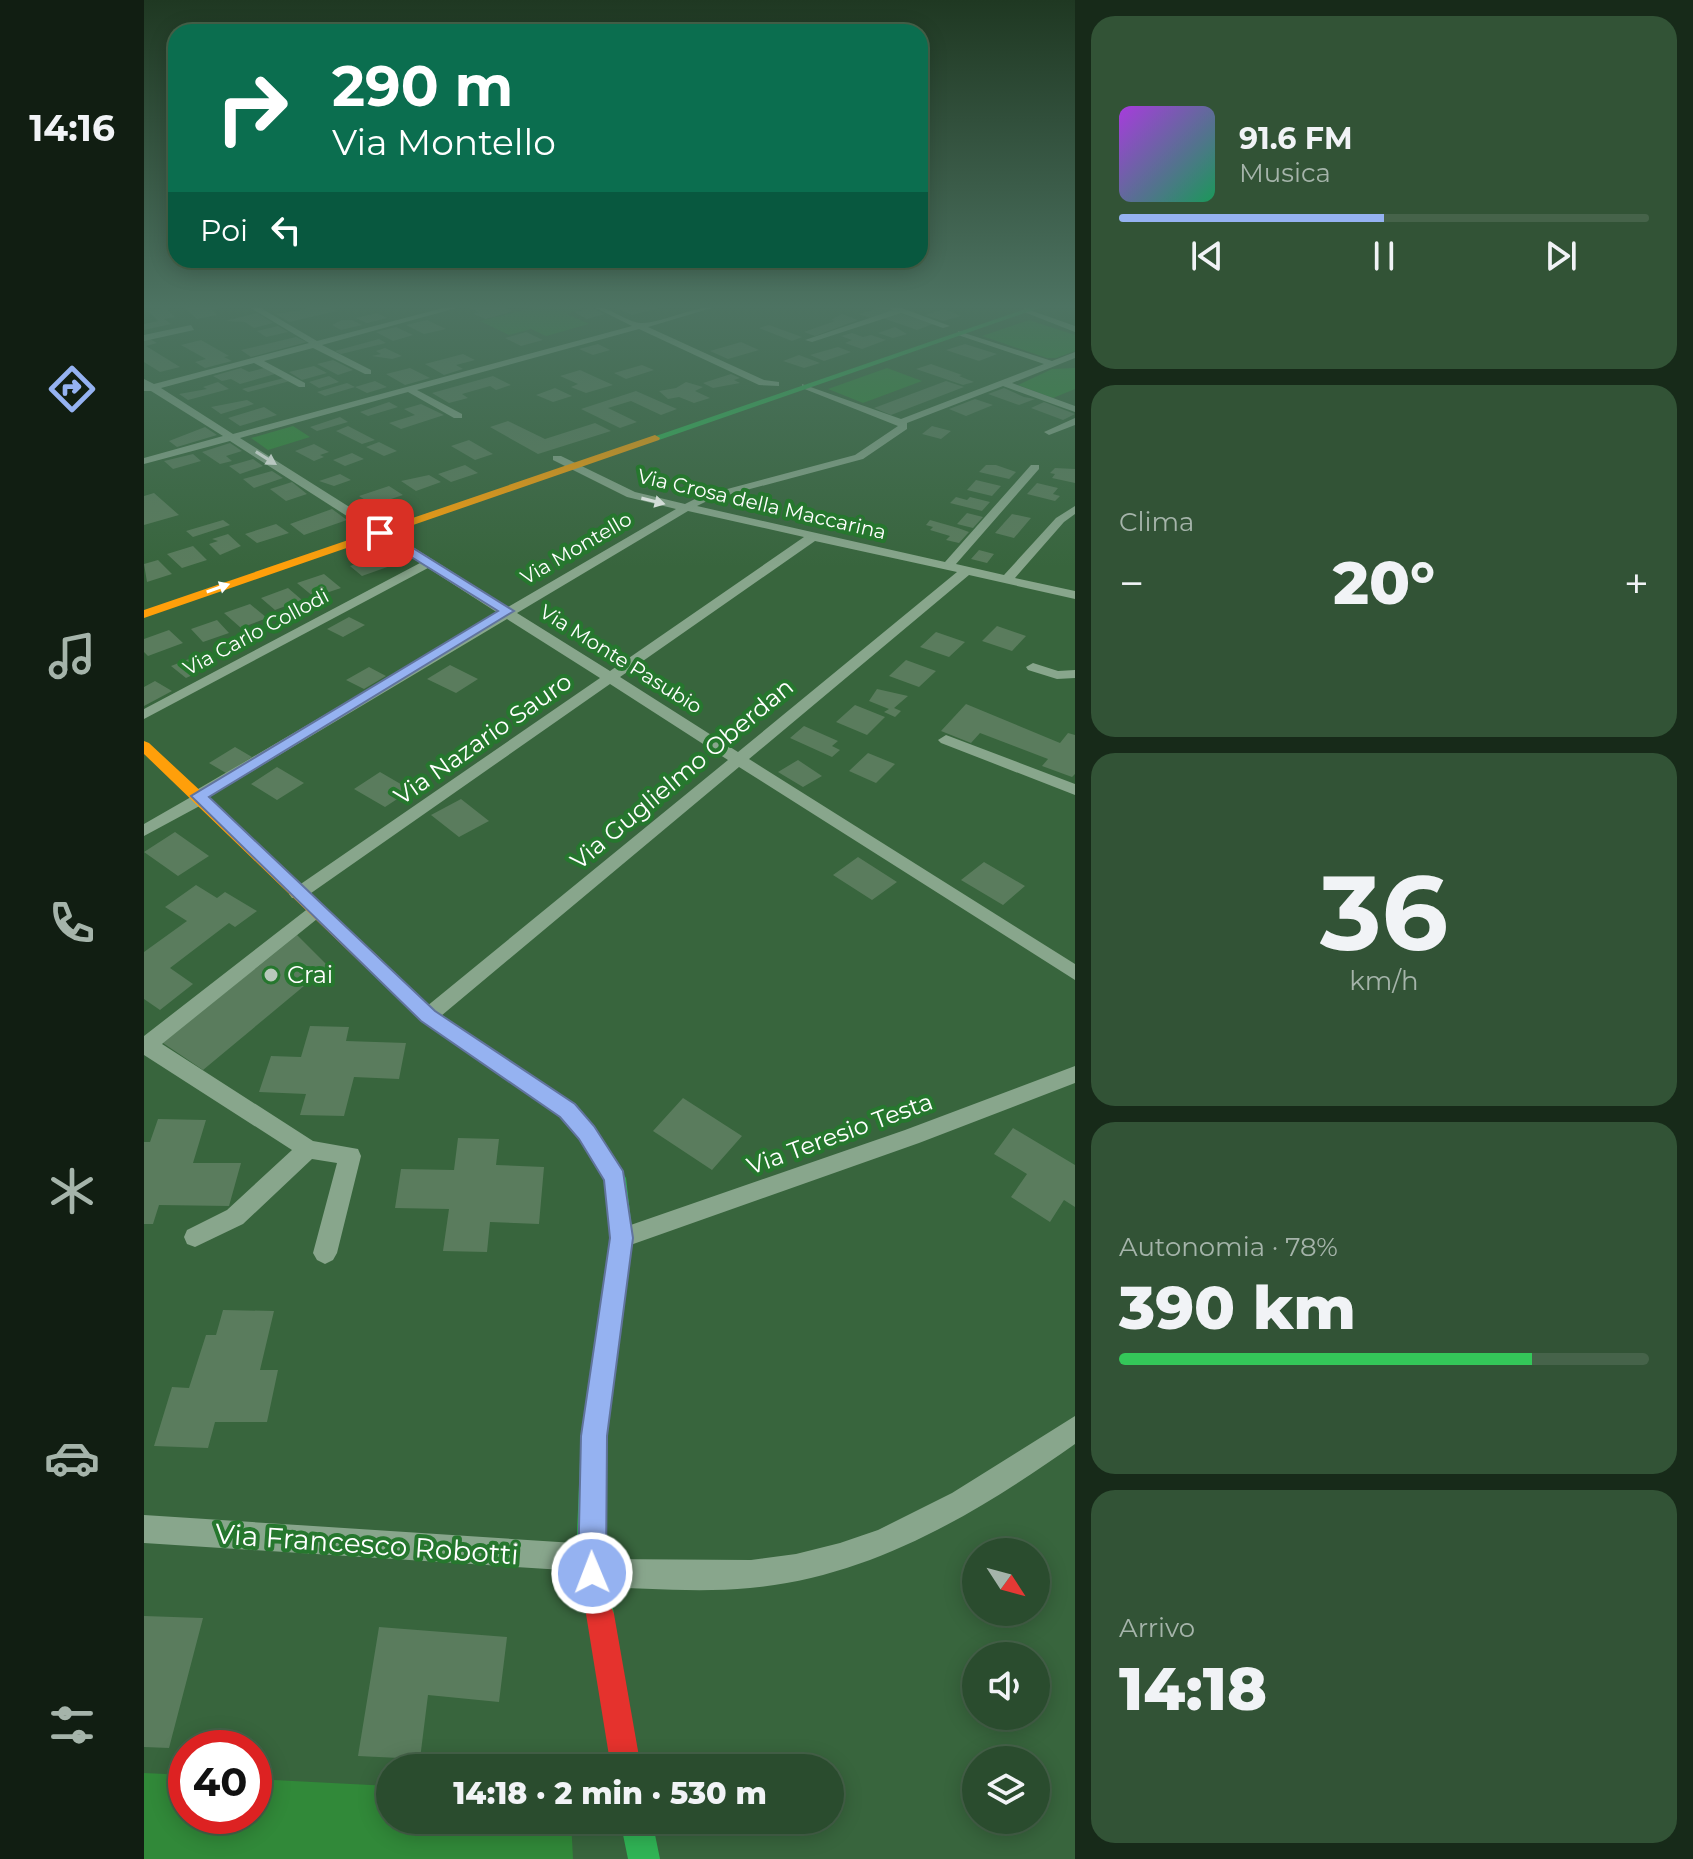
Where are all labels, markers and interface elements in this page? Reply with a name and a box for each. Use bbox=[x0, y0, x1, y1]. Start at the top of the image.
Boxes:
text: 290 m bbox=[332, 52, 513, 120]
icon: right bbox=[200, 56, 304, 160]
text: 14:16 bbox=[29, 106, 115, 150]
text: Via Montello bbox=[332, 120, 556, 164]
text: 91.6 FM bbox=[1239, 120, 1353, 157]
text: Musica bbox=[1239, 157, 1331, 189]
icon: left bbox=[264, 208, 308, 252]
text: Poi bbox=[200, 212, 248, 249]
icon: previous bbox=[1185, 234, 1229, 278]
icon: pause bbox=[1362, 234, 1406, 278]
icon: next bbox=[1539, 234, 1583, 278]
icon: directions bbox=[44, 361, 100, 417]
one-way arrow bbox=[255, 451, 277, 465]
street label: Via Crosa della Maccarina bbox=[635, 464, 889, 544]
one-way arrow bbox=[641, 495, 666, 507]
pin bbox=[346, 499, 414, 567]
text: Clima bbox=[1119, 506, 1194, 538]
street label: Via Montello bbox=[516, 507, 636, 589]
icon: arrive bbox=[358, 511, 402, 555]
text: 20° bbox=[1333, 546, 1435, 619]
text: − bbox=[1119, 556, 1144, 610]
text: + bbox=[1624, 556, 1649, 610]
one-way arrow bbox=[206, 582, 230, 594]
street label: Via Carlo Collodi bbox=[179, 584, 333, 680]
street label: Via Monte Pasubio bbox=[535, 599, 707, 719]
icon: music bbox=[44, 628, 100, 684]
street label: Via Nazario Sauro bbox=[388, 666, 577, 811]
street label: Via Guglielmo Oberdan bbox=[564, 672, 799, 875]
text: 36 bbox=[1320, 849, 1448, 976]
icon: phone bbox=[44, 895, 100, 951]
place label: Crai bbox=[287, 960, 333, 989]
text: km/h bbox=[1349, 965, 1419, 997]
marker: Crai bbox=[262, 966, 280, 984]
street label: Via Teresio Testa bbox=[743, 1086, 937, 1181]
icon: climate bbox=[44, 1163, 100, 1219]
text: Autonomia · 78% bbox=[1119, 1231, 1338, 1263]
text: 390 km bbox=[1119, 1271, 1356, 1344]
icon: car bbox=[44, 1430, 100, 1486]
street label: Via Francesco Robotti bbox=[214, 1516, 520, 1572]
position arrow bbox=[550, 1531, 634, 1615]
north arrow bbox=[962, 1538, 1050, 1626]
map controls bbox=[962, 1538, 1050, 1834]
text: Arrivo bbox=[1119, 1612, 1195, 1644]
button: sound bbox=[962, 1642, 1050, 1730]
text: 14:18 bbox=[1119, 1652, 1267, 1725]
icon: filters bbox=[44, 1697, 100, 1753]
speed limit sign: 40 bbox=[168, 1730, 272, 1834]
button: layers bbox=[962, 1746, 1050, 1834]
text: 14:18 · 2 min · 530 m bbox=[453, 1775, 767, 1812]

